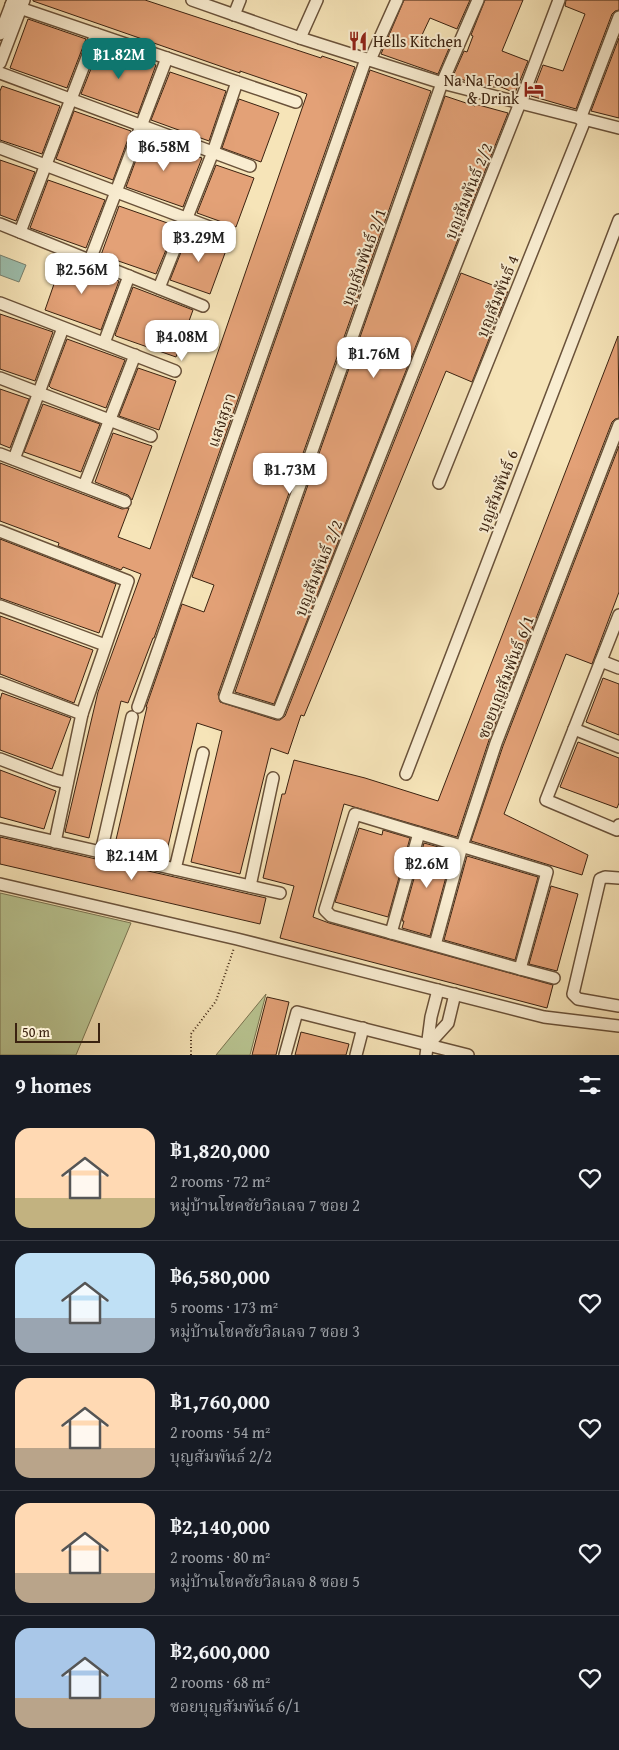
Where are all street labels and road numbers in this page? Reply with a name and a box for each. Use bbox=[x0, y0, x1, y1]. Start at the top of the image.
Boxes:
street label: บุญสัมพันธ์ 2/2 bbox=[438, 139, 498, 243]
street label: บุญสัมพันธ์ 2/1 bbox=[334, 205, 392, 309]
street label: บุญสัมพันธ์ 4 bbox=[470, 251, 524, 341]
street label: แสงสุภา bbox=[200, 390, 242, 450]
street label: บุญสัมพันธ์ 6 bbox=[470, 446, 524, 536]
street label: บุญสัมพันธ์ 2/2 bbox=[288, 516, 348, 620]
street label: ซอยบุญสัมพันธ์ 6/1 bbox=[470, 612, 540, 742]

